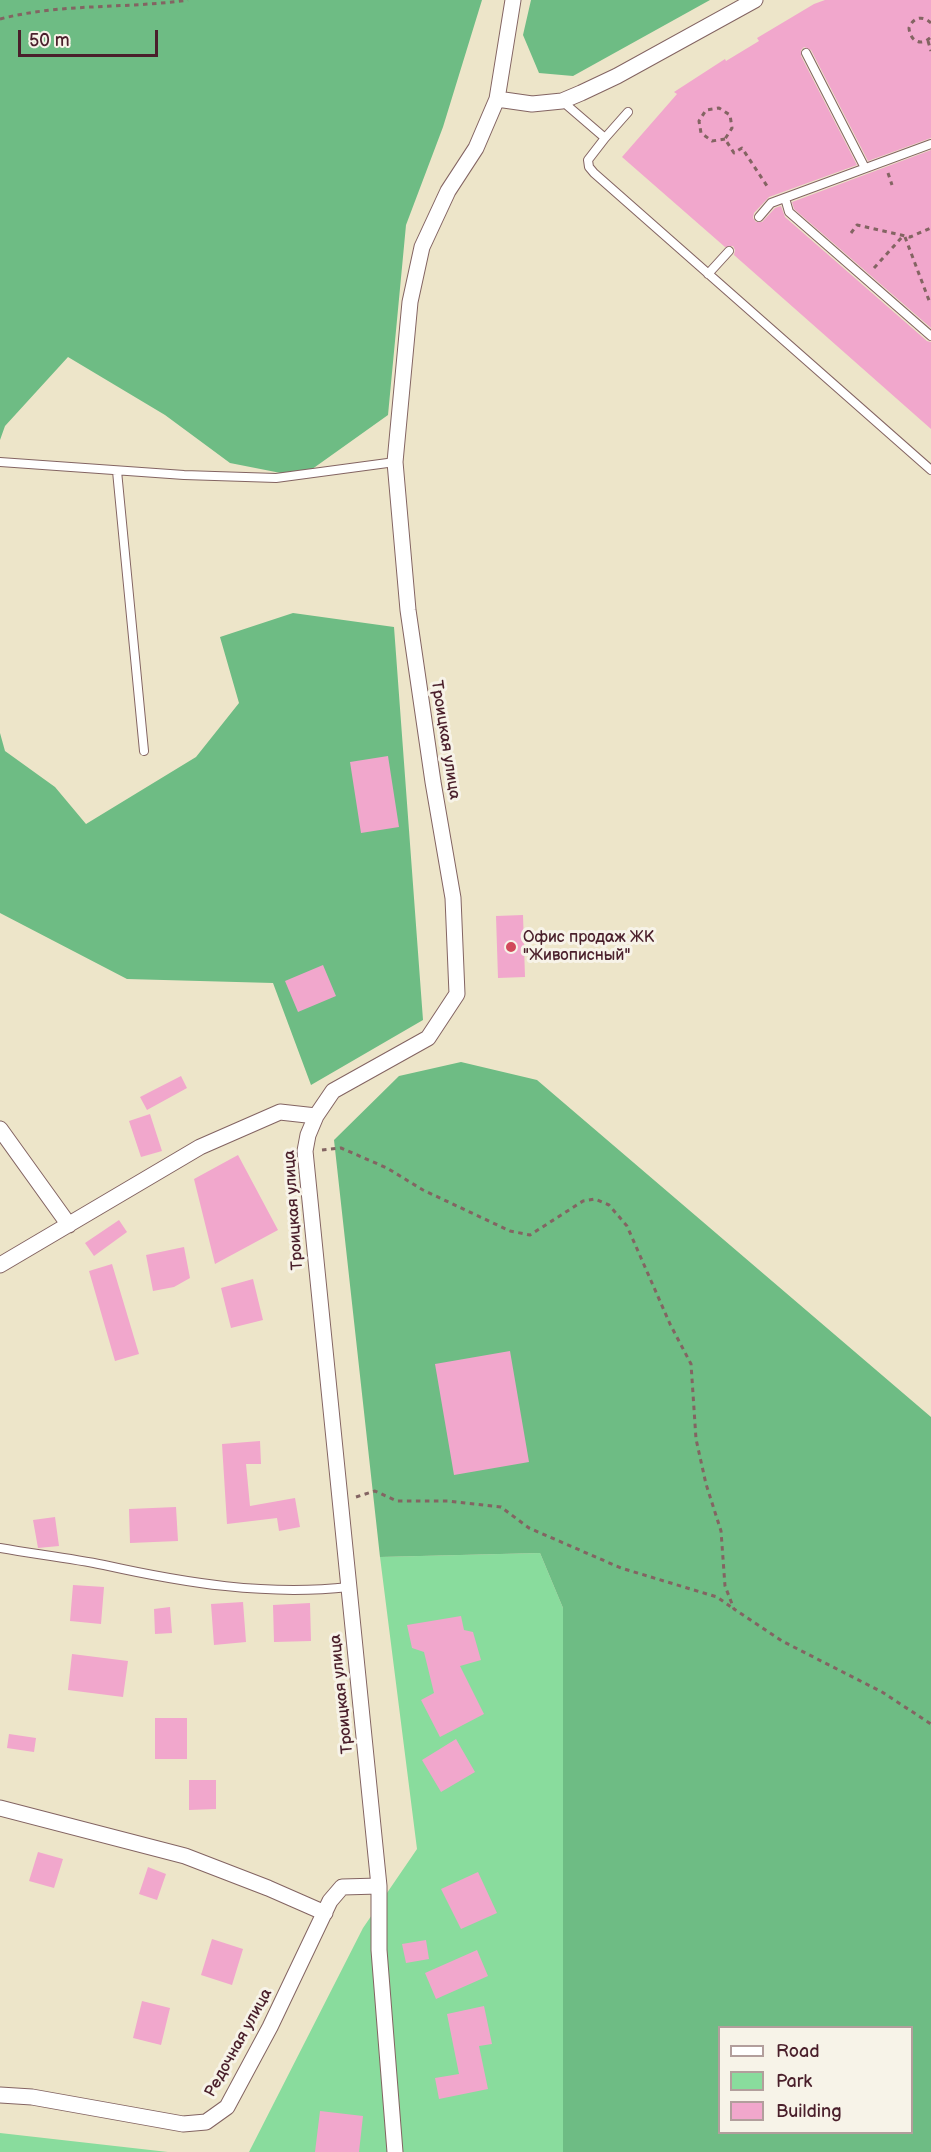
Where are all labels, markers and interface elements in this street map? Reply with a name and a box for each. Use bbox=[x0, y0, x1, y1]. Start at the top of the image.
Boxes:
scale bar bbox=[21, 18, 160, 56]
text: 50 m bbox=[29, 30, 70, 51]
street label: Троицкая улица bbox=[426, 679, 464, 801]
place label: Офис продаж ЖК "Живописный" bbox=[523, 928, 654, 966]
marker: Офис продаж ЖК "Живописный" bbox=[504, 940, 518, 954]
street label: Троицкая улица bbox=[280, 1149, 308, 1271]
street label: Троицкая улица bbox=[326, 1633, 358, 1755]
street label: Редочная улица bbox=[201, 1985, 277, 2101]
legend bbox=[718, 2026, 913, 2134]
text: Road bbox=[776, 2041, 820, 2062]
text: Park bbox=[776, 2071, 812, 2092]
text: Building bbox=[776, 2101, 842, 2122]

